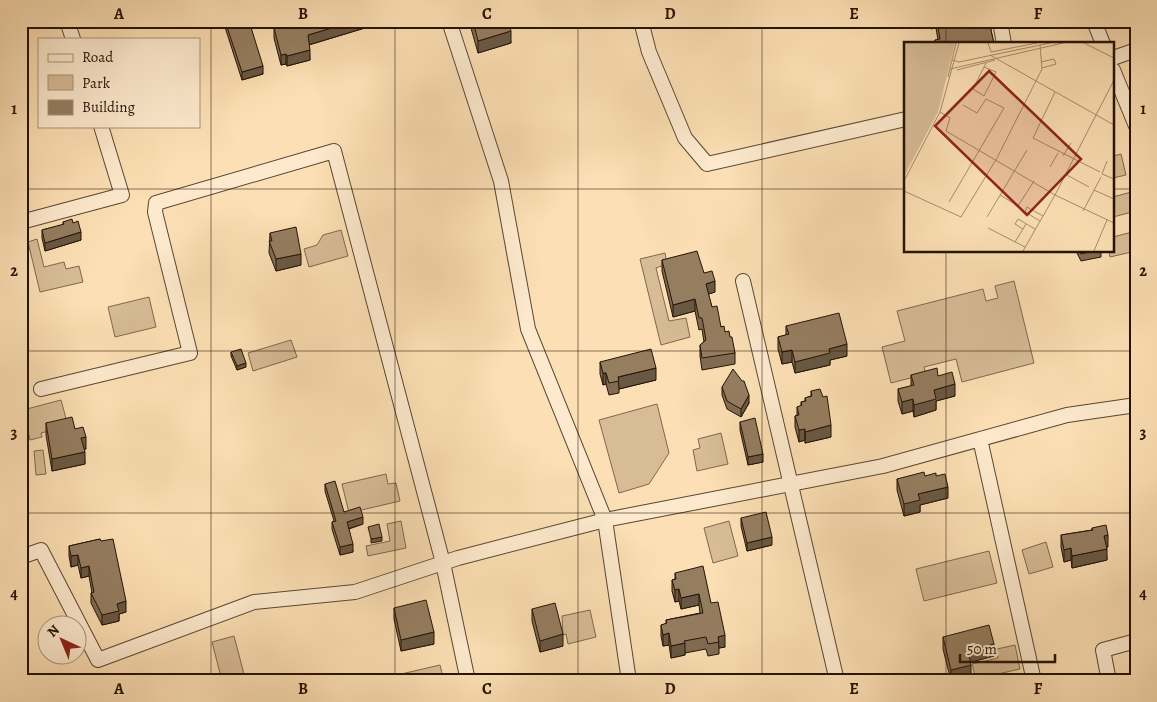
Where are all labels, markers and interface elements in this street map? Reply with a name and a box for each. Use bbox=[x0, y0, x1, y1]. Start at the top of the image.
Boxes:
text: A bbox=[113, 3, 125, 25]
text: B bbox=[298, 3, 308, 25]
text: C bbox=[482, 3, 492, 25]
text: D bbox=[664, 3, 676, 25]
text: E bbox=[849, 3, 859, 25]
text: F bbox=[1034, 3, 1043, 25]
legend bbox=[38, 38, 200, 128]
inset map bbox=[904, 42, 1114, 252]
text: Road bbox=[82, 47, 114, 67]
text: Park bbox=[82, 73, 111, 93]
text: Building bbox=[82, 97, 135, 117]
text: 1 bbox=[11, 98, 17, 120]
text: 1 bbox=[1140, 98, 1146, 120]
text: 2 bbox=[10, 260, 18, 282]
text: 2 bbox=[1139, 260, 1147, 282]
text: 3 bbox=[11, 422, 18, 444]
text: 3 bbox=[1140, 422, 1147, 444]
text: 4 bbox=[10, 583, 18, 605]
text: 4 bbox=[1139, 583, 1147, 605]
north arrow bbox=[38, 614, 88, 664]
text: N bbox=[43, 621, 64, 641]
scale bar bbox=[960, 632, 1054, 664]
text: 50 m bbox=[967, 639, 997, 659]
text: A bbox=[113, 678, 125, 700]
text: B bbox=[298, 678, 308, 700]
text: C bbox=[482, 678, 492, 700]
text: D bbox=[664, 678, 676, 700]
text: E bbox=[849, 678, 859, 700]
text: F bbox=[1034, 678, 1043, 700]

